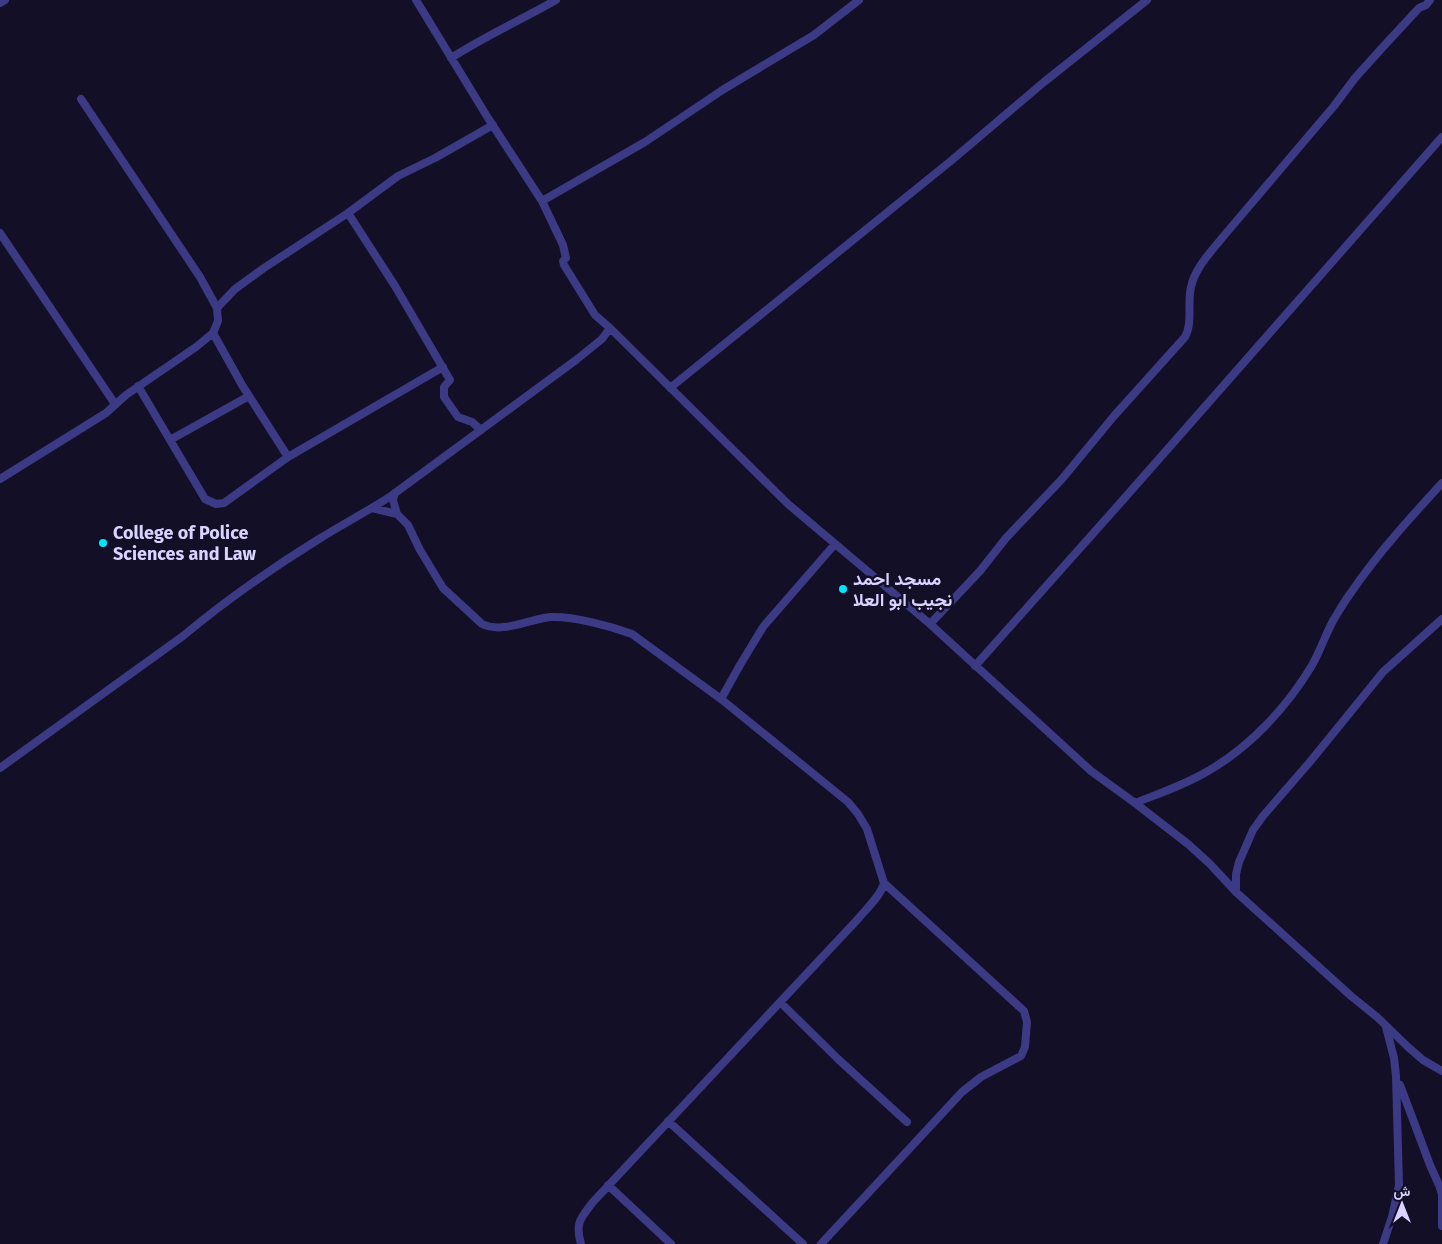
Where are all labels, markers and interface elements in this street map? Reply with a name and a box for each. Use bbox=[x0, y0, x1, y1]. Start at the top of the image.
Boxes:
place label: College of Police Sciences and Law bbox=[113, 522, 257, 565]
marker: College of Police Sciences and Law bbox=[97, 537, 109, 549]
place label: مسجد احمد نجيب ابو العلا bbox=[853, 568, 952, 611]
marker: مسجد احمد نجيب ابو العلا bbox=[837, 583, 849, 595]
north arrow bbox=[1377, 1179, 1427, 1229]
text: ش bbox=[1394, 1183, 1411, 1200]

